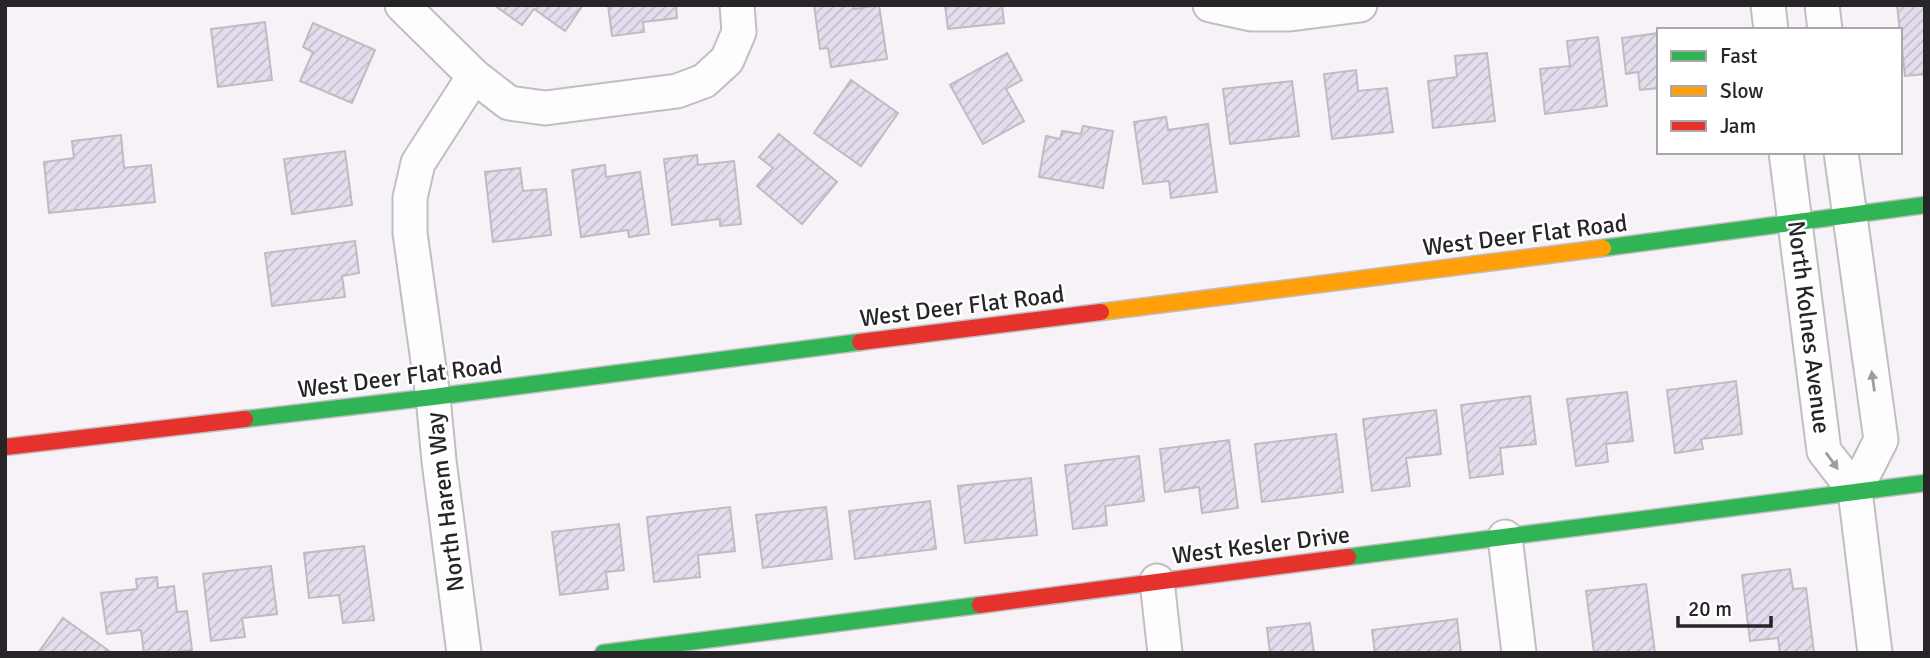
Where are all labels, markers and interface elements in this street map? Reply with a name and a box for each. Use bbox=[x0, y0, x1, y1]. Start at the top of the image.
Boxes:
legend bbox=[1657, 28, 1902, 154]
text: Fast bbox=[1720, 43, 1757, 69]
text: Slow bbox=[1720, 78, 1764, 104]
text: Jam bbox=[1720, 113, 1756, 139]
street label: West Deer Flat Road bbox=[1421, 208, 1629, 262]
street label: North Kolnes Avenue bbox=[1781, 219, 1837, 435]
street label: West Deer Flat Road bbox=[858, 279, 1066, 333]
street label: West Deer Flat Road bbox=[296, 350, 504, 404]
one-way arrow bbox=[1867, 370, 1878, 392]
street label: North Harem Way bbox=[419, 411, 471, 593]
one-way arrow bbox=[1824, 452, 1838, 470]
street label: West Kesler Drive bbox=[1170, 519, 1352, 571]
scale bar bbox=[1678, 584, 1771, 628]
text: 20 m bbox=[1688, 596, 1732, 622]

